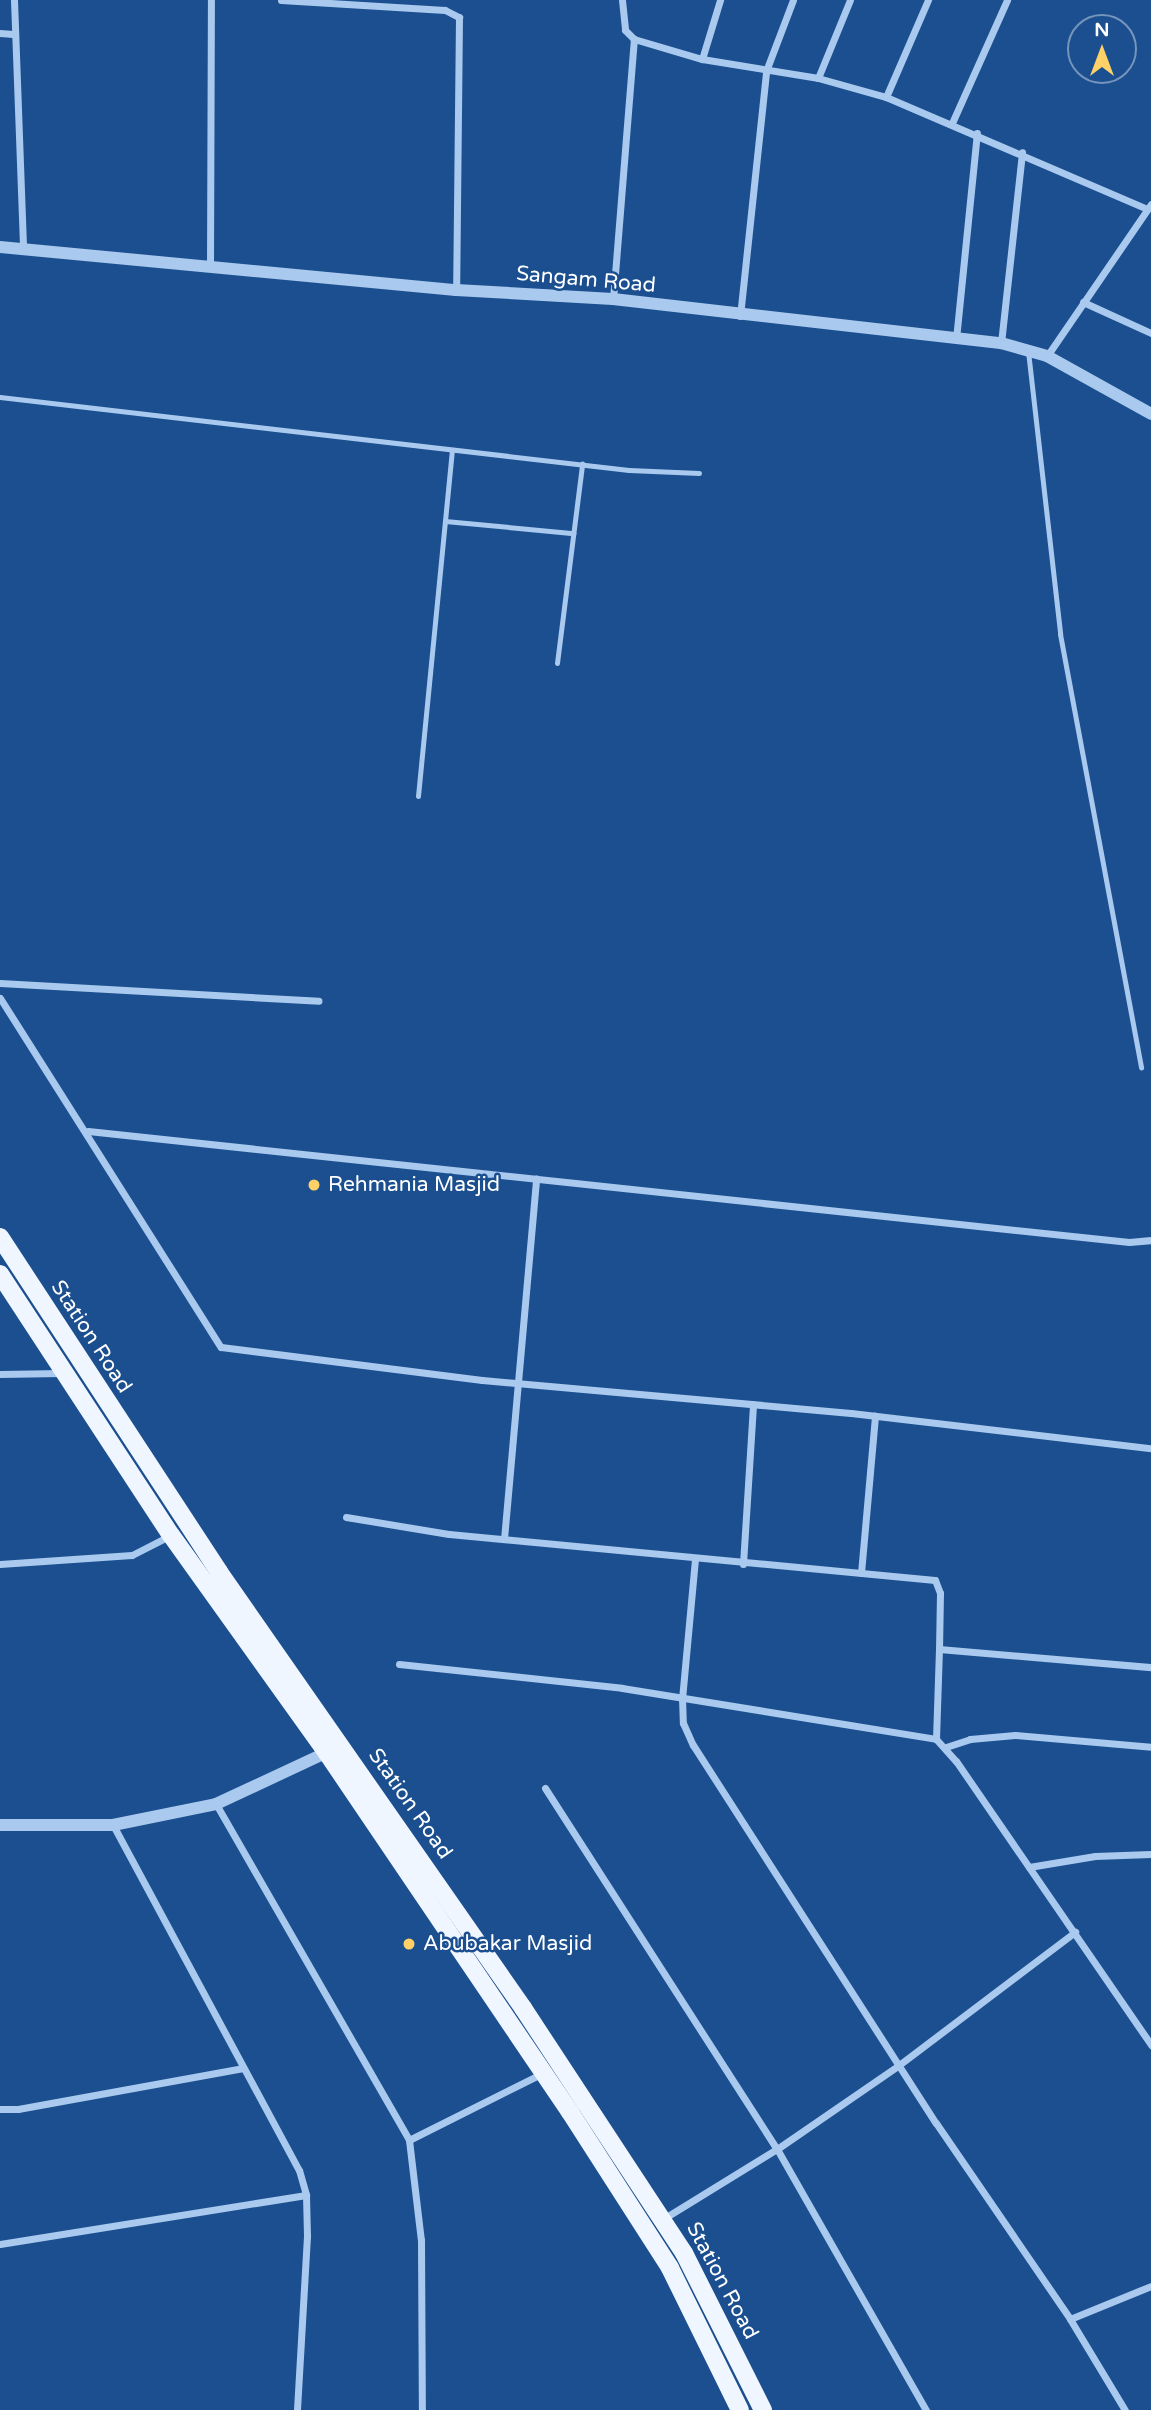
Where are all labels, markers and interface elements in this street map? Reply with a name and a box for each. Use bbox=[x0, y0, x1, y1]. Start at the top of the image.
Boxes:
north arrow bbox=[1067, 14, 1137, 84]
text: N bbox=[1094, 19, 1110, 41]
street label: Sangam Road bbox=[515, 261, 657, 299]
place label: Rehmania Masjid bbox=[328, 1172, 500, 1198]
marker: Rehmania Masjid bbox=[306, 1177, 322, 1193]
street label: Station Road bbox=[45, 1276, 137, 1398]
street label: Station Road bbox=[363, 1744, 457, 1864]
place label: Abubakar Masjid bbox=[423, 1931, 592, 1957]
marker: Abubakar Masjid bbox=[401, 1936, 417, 1952]
street label: Station Road bbox=[681, 2218, 763, 2344]

